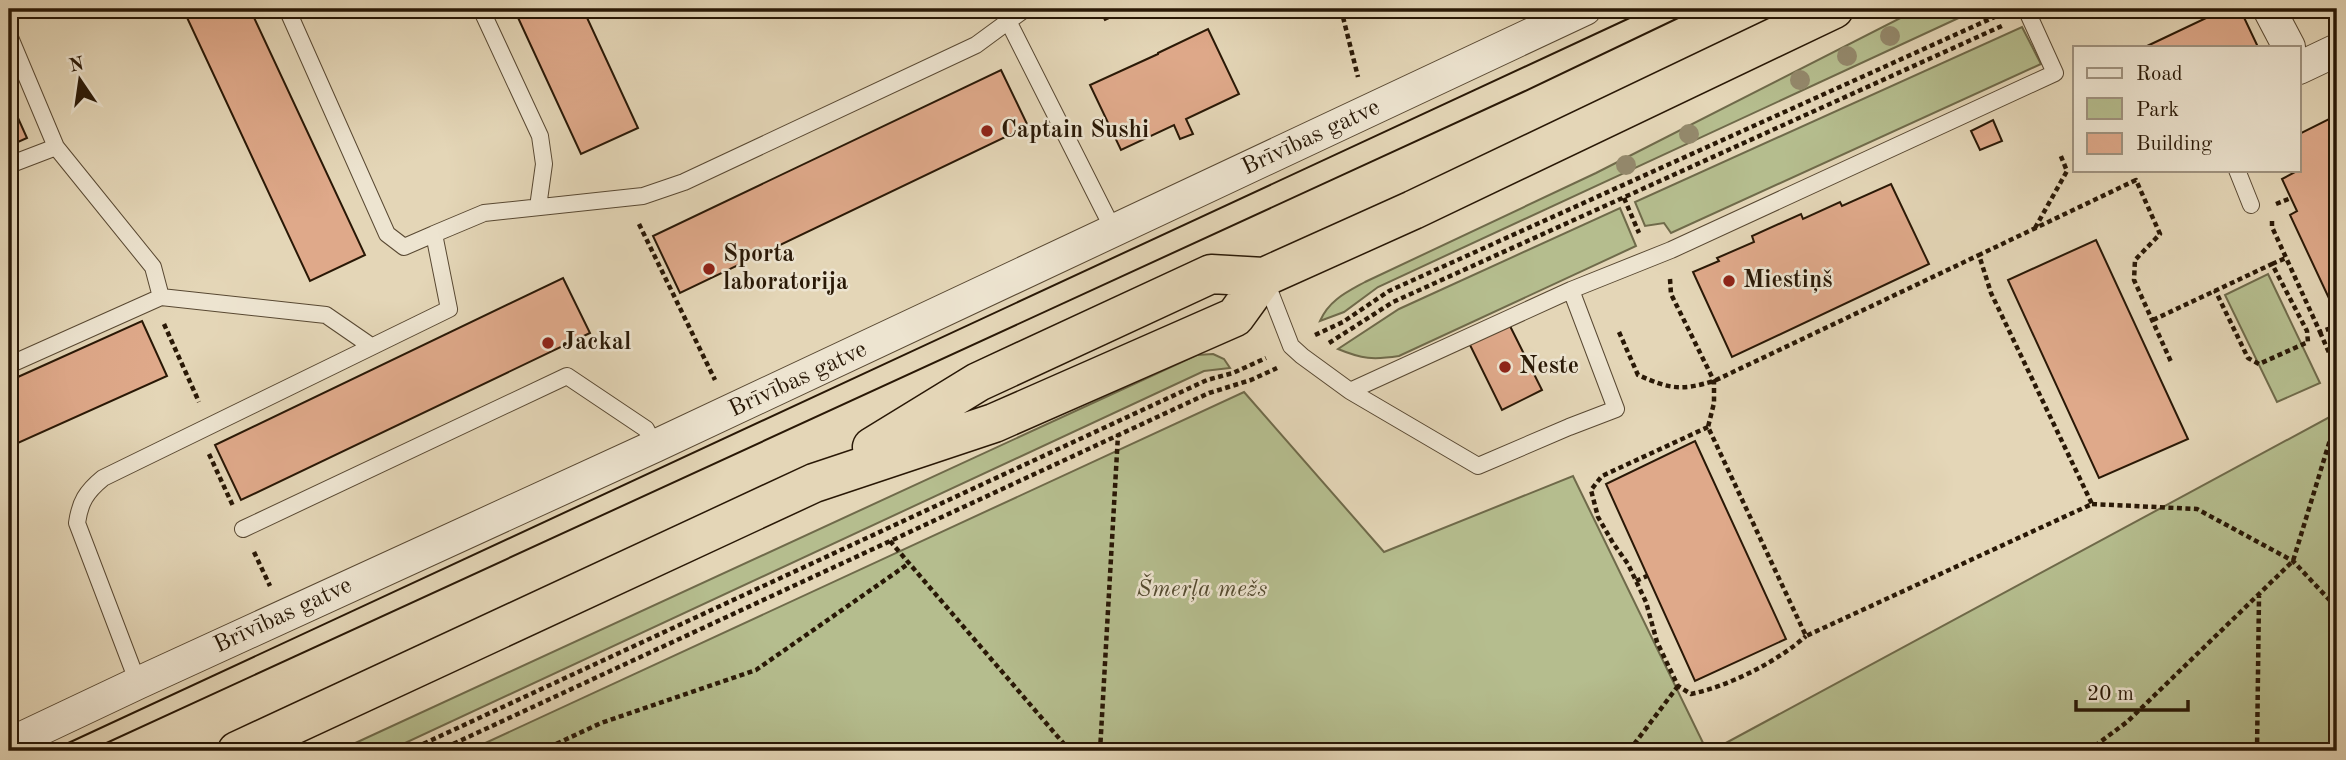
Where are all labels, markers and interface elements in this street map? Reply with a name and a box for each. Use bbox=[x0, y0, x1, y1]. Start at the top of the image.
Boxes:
north arrow bbox=[46, 46, 116, 116]
legend bbox=[2073, 46, 2300, 172]
text: N bbox=[68, 55, 86, 77]
text: Road bbox=[2136, 64, 2183, 85]
street label: Brīvības gatve bbox=[1238, 96, 1384, 180]
text: Park bbox=[2136, 100, 2179, 121]
place label: Captain Sushi bbox=[1001, 119, 1149, 143]
marker: Captain Sushi bbox=[979, 123, 995, 139]
text: Building bbox=[2136, 134, 2213, 155]
place label: Sporta laboratorija bbox=[723, 243, 848, 295]
marker: Sporta laboratorija bbox=[701, 261, 717, 277]
place label: Miestiņš bbox=[1743, 269, 1833, 294]
marker: Miestiņš bbox=[1721, 273, 1737, 289]
place label: Jackal bbox=[562, 331, 631, 355]
marker: Jackal bbox=[540, 335, 556, 351]
street label: Brīvības gatve bbox=[725, 338, 871, 422]
place label: Neste bbox=[1519, 355, 1579, 379]
marker: Neste bbox=[1497, 359, 1513, 375]
park label: Šmerļa mežs bbox=[1137, 573, 1267, 603]
street label: Brīvības gatve bbox=[210, 574, 356, 658]
scale bar bbox=[2076, 669, 2188, 713]
text: 20 m bbox=[2087, 684, 2134, 705]

